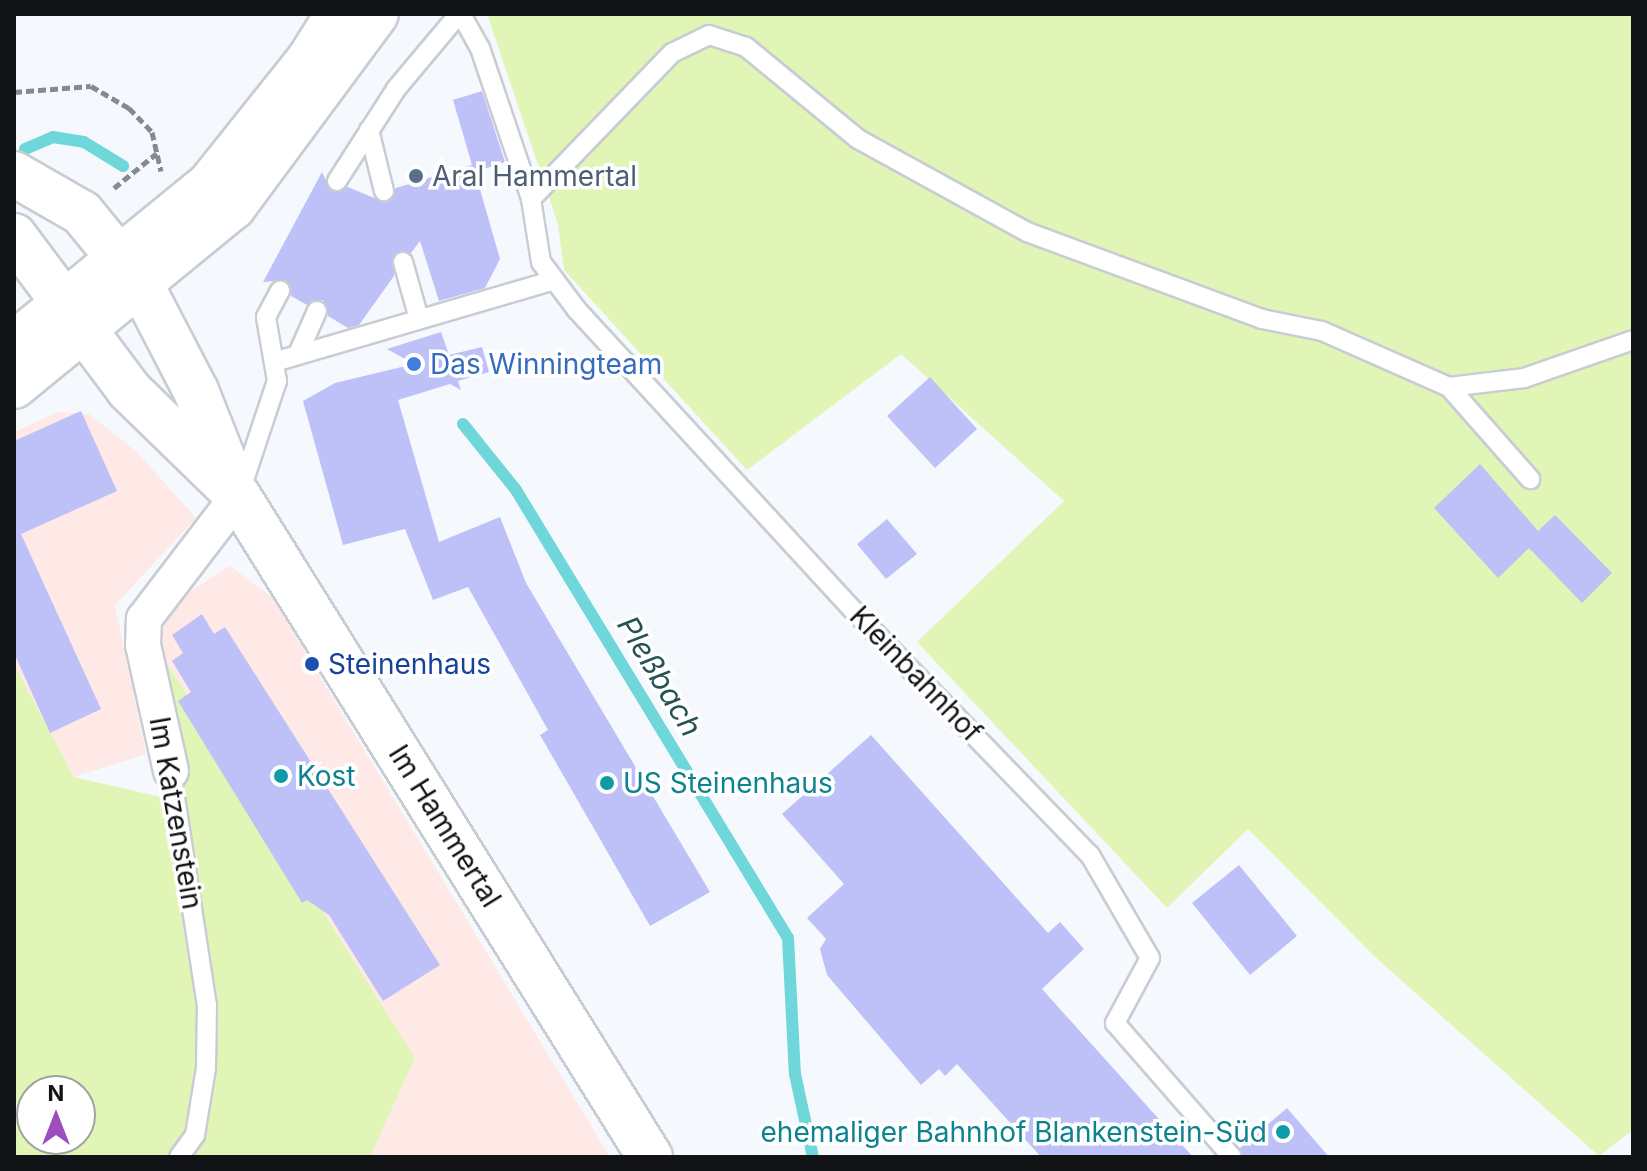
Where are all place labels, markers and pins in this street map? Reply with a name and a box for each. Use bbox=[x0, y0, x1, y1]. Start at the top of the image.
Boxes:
place label: Aral Hammertal bbox=[432, 159, 637, 193]
marker: Aral Hammertal bbox=[407, 167, 425, 185]
place label: Das Winningteam bbox=[430, 347, 662, 381]
marker: Das Winningteam bbox=[405, 355, 423, 373]
place label: Steinenhaus bbox=[328, 647, 491, 681]
marker: Steinenhaus bbox=[303, 655, 321, 673]
place label: Kost bbox=[297, 759, 355, 793]
place label: US Steinenhaus bbox=[623, 766, 833, 800]
marker: Kost bbox=[272, 767, 290, 785]
marker: US Steinenhaus bbox=[598, 774, 616, 792]
place label: ehemaliger Bahnhof Blankenstein-Süd bbox=[761, 1115, 1267, 1149]
marker: ehemaliger Bahnhof Blankenstein-Süd bbox=[1274, 1123, 1292, 1141]

